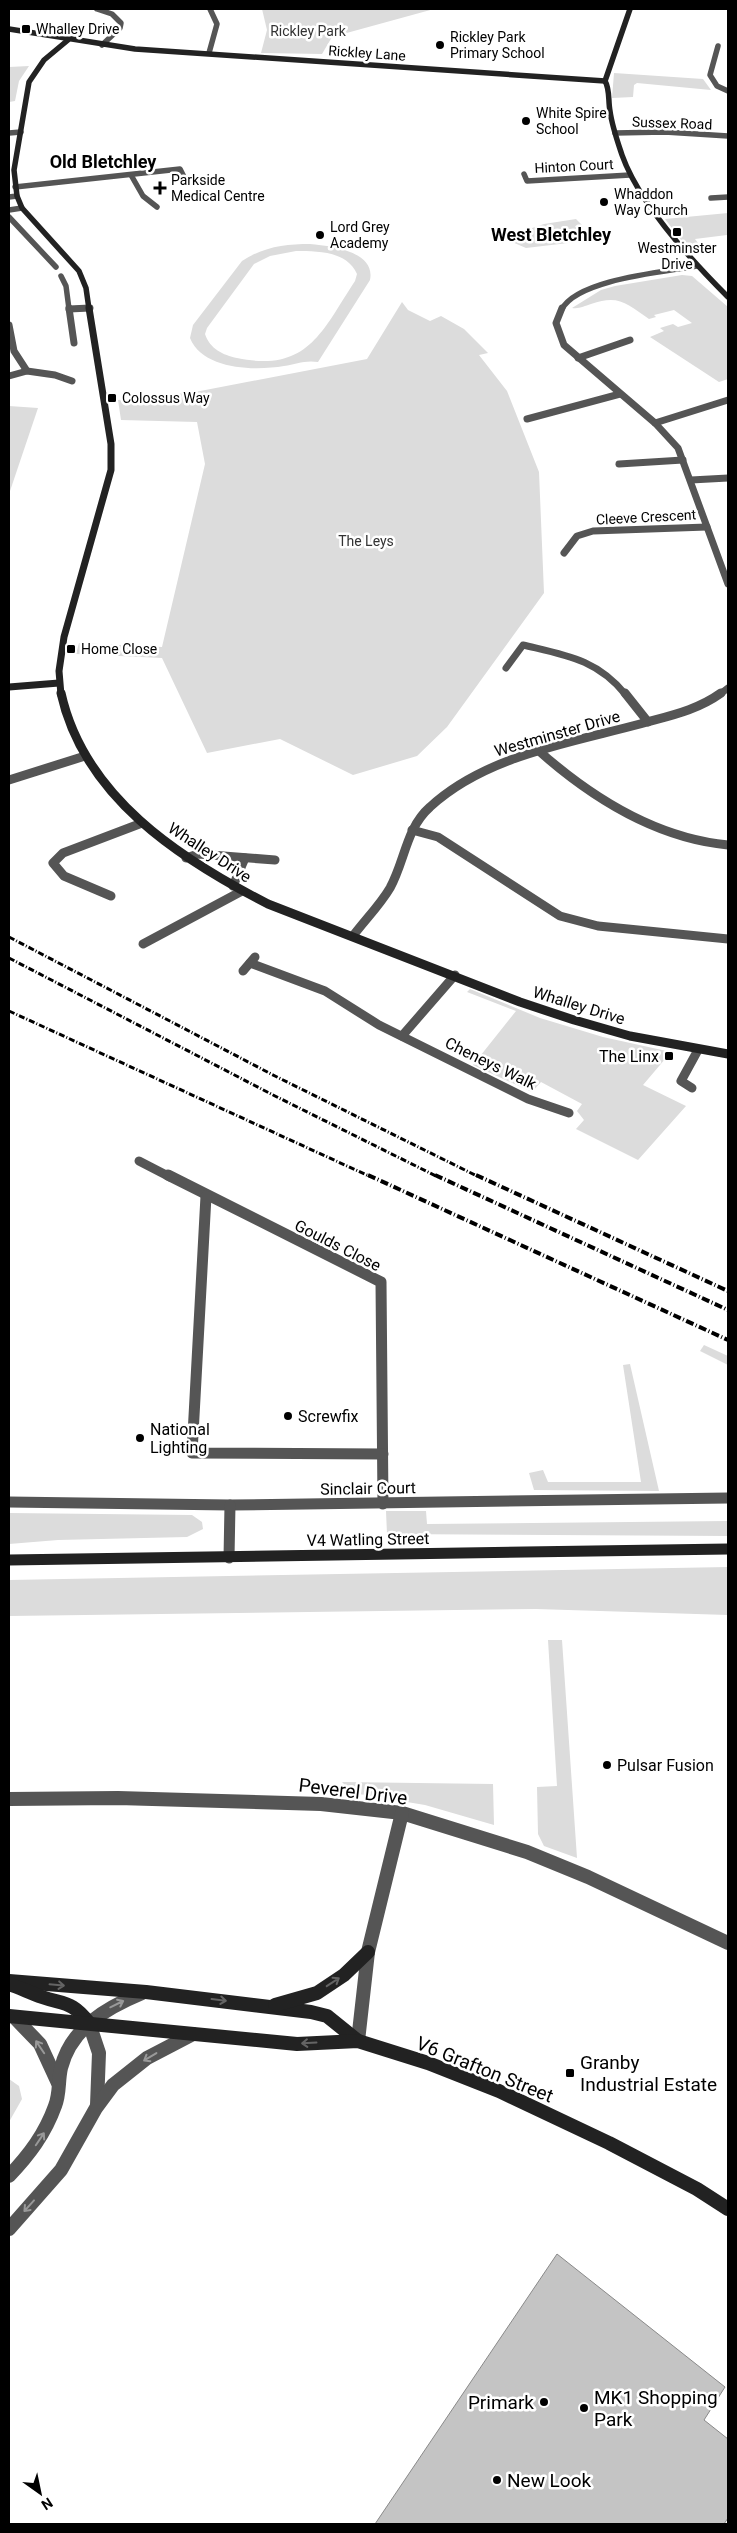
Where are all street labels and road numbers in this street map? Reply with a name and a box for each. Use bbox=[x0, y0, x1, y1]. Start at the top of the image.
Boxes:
street label: Rickley Lane bbox=[328, 42, 406, 64]
street label: Sussex Road bbox=[632, 114, 712, 132]
street label: Hinton Court bbox=[534, 156, 614, 176]
street label: Cleeve Crescent bbox=[595, 506, 697, 528]
street label: Westminster Drive bbox=[492, 706, 622, 761]
street label: Whalley Drive bbox=[165, 818, 255, 886]
street label: Whalley Drive bbox=[530, 982, 627, 1029]
street label: Cheneys Walk bbox=[442, 1033, 540, 1094]
street label: Goulds Close bbox=[292, 1216, 384, 1275]
street label: Sinclair Court bbox=[320, 1478, 416, 1499]
street label: V4 Watling Street bbox=[306, 1529, 430, 1550]
street label: Peverel Drive bbox=[297, 1773, 409, 1810]
street label: V6 Grafton Street bbox=[413, 2032, 557, 2107]

